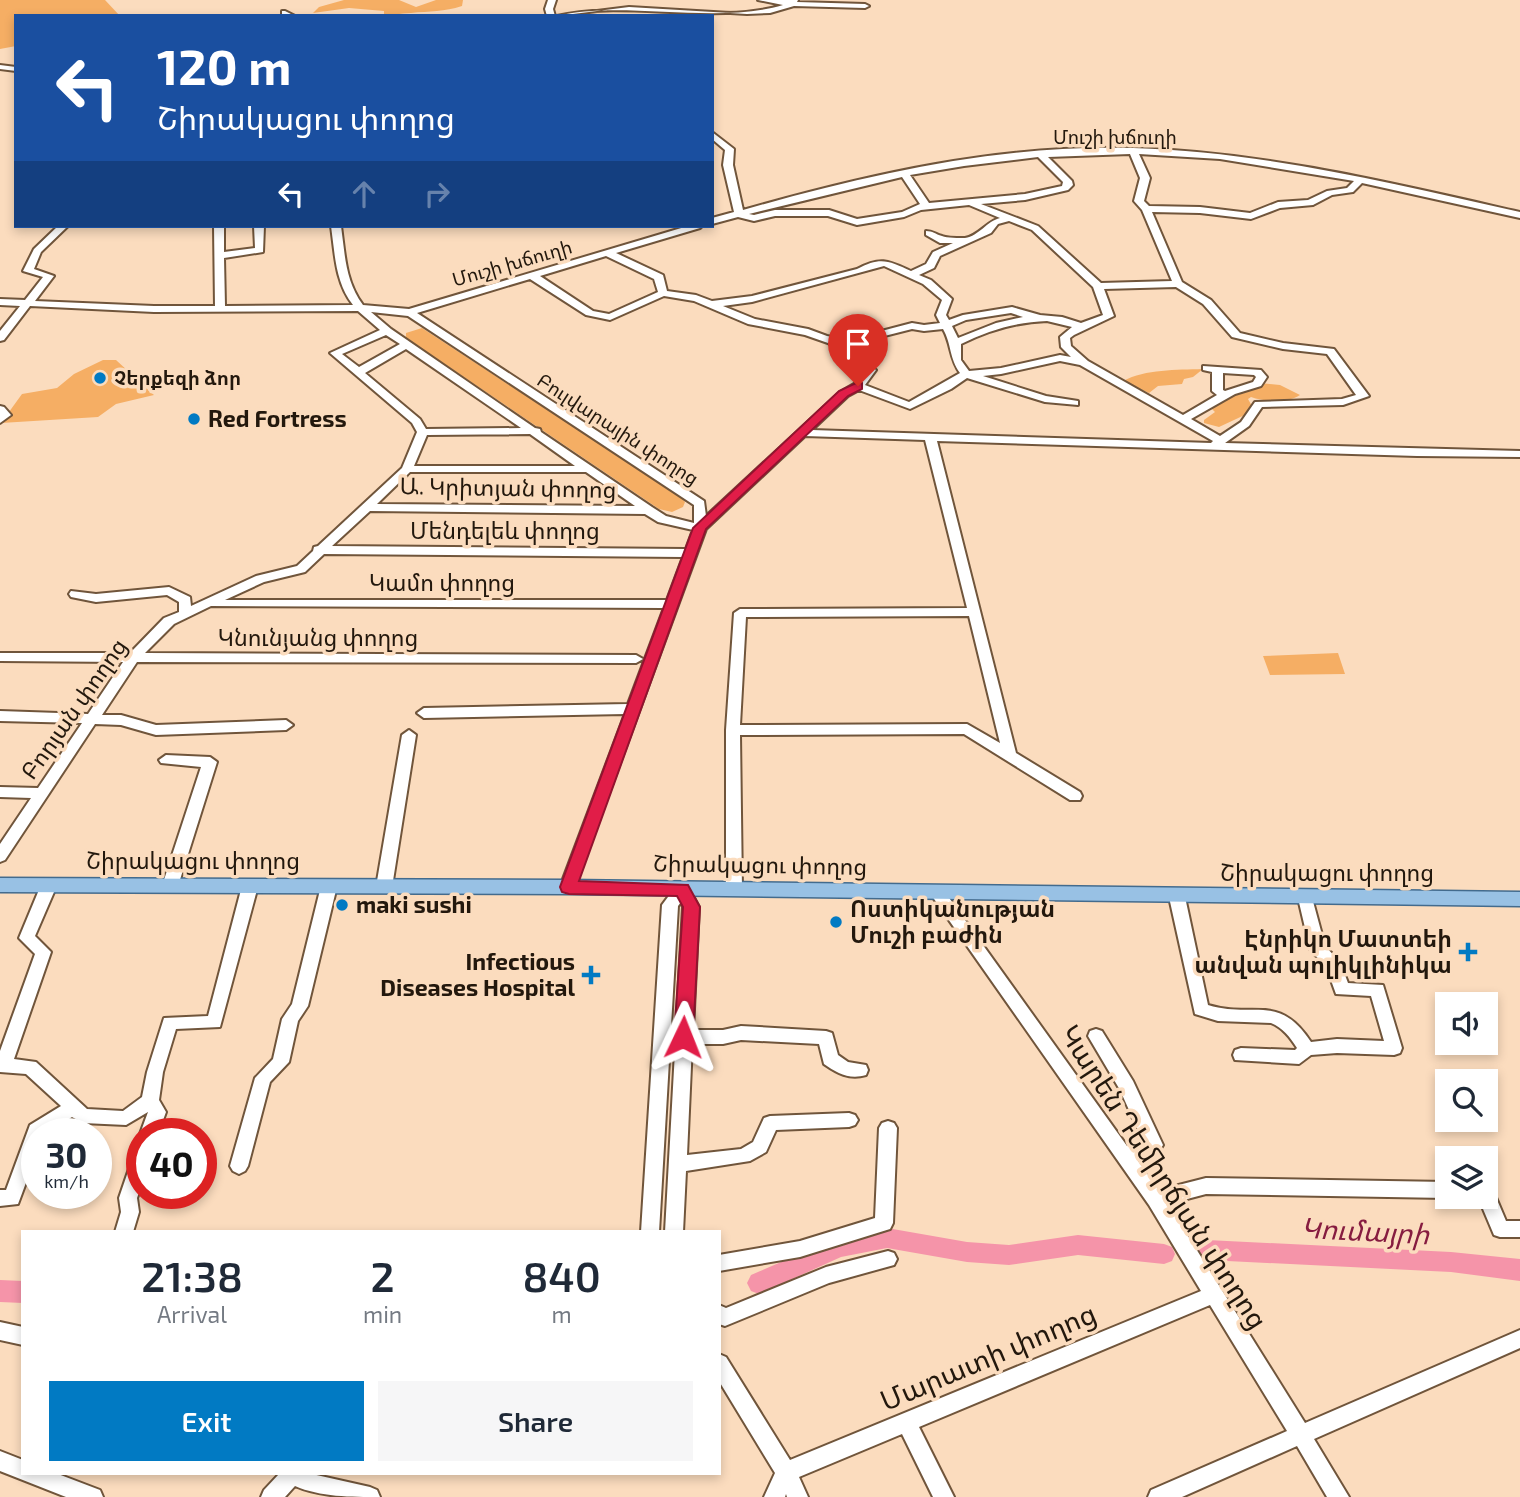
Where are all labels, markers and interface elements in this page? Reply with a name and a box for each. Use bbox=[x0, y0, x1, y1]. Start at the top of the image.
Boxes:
text: 120 m bbox=[157, 36, 291, 95]
icon: left bbox=[42, 42, 133, 133]
text: Շիրակացու փողոց bbox=[157, 98, 455, 136]
street label: Մուշի խճուղի bbox=[1053, 125, 1177, 149]
icon: left bbox=[272, 175, 310, 213]
icon: ahead bbox=[345, 175, 383, 213]
icon: right bbox=[418, 175, 456, 213]
street label: Մուշի խճուղի bbox=[449, 234, 575, 292]
pin bbox=[828, 314, 888, 386]
icon: arrive bbox=[839, 325, 877, 363]
place label: Չերքեզի ձոր bbox=[114, 366, 241, 390]
street label: Բուլվարային փողոց bbox=[533, 368, 703, 490]
marker: Չերքեզի ձոր bbox=[92, 370, 108, 386]
place label: Red Fortress bbox=[208, 404, 347, 432]
marker: Red Fortress bbox=[186, 411, 202, 427]
street label: Ա. Կրիտյան փողոց bbox=[399, 471, 617, 504]
street label: Մենդելեև փողոց bbox=[410, 516, 600, 545]
street label: Կամո փողոց bbox=[369, 568, 515, 597]
street label: Կնունյանց փողոց bbox=[218, 623, 418, 652]
street label: Բորյան փողոց bbox=[14, 633, 133, 785]
street label: Շիրակացու փողոց bbox=[86, 846, 300, 875]
street label: Շիրակացու փողոց bbox=[653, 848, 867, 881]
street label: Շիրակացու փողոց bbox=[1220, 858, 1434, 887]
place label: maki sushi bbox=[356, 890, 472, 918]
place label: Ոստիկանության Մուշի բաժին bbox=[850, 894, 1055, 949]
marker: maki sushi bbox=[334, 897, 350, 913]
marker: Ոստիկանության Մուշի բաժին bbox=[828, 914, 844, 930]
place label: Էնրիկո Մատտեի անվան պոլիկլինիկա bbox=[1194, 924, 1452, 979]
marker: Էնրիկո Մատտեի անվան պոլիկլինիկա bbox=[1458, 942, 1478, 962]
place label: Infectious Diseases Hospital bbox=[380, 947, 575, 1001]
marker: Infectious Diseases Hospital bbox=[581, 965, 601, 985]
map controls bbox=[1435, 992, 1498, 1209]
button: sound bbox=[1435, 992, 1498, 1055]
position arrow bbox=[646, 1000, 720, 1074]
street label: Կարեն Դեմիրճյան փողոց bbox=[1053, 1018, 1276, 1335]
button: search bbox=[1435, 1069, 1498, 1132]
speed limit sign: 40 bbox=[126, 1118, 217, 1209]
text: 30 bbox=[46, 1133, 87, 1175]
button: layers bbox=[1435, 1146, 1498, 1209]
text: km/h bbox=[44, 1170, 89, 1192]
water label: Կումայրի bbox=[1300, 1210, 1431, 1251]
text: 21:38 bbox=[141, 1250, 243, 1300]
text: 2 bbox=[371, 1250, 395, 1300]
text: 840 bbox=[522, 1250, 601, 1300]
street label: Մարատի փողոց bbox=[875, 1295, 1101, 1418]
text: Arrival bbox=[157, 1300, 227, 1328]
text: min bbox=[363, 1300, 402, 1328]
text: m bbox=[552, 1300, 572, 1328]
button: Exit bbox=[49, 1381, 364, 1461]
button: Share bbox=[378, 1381, 693, 1461]

